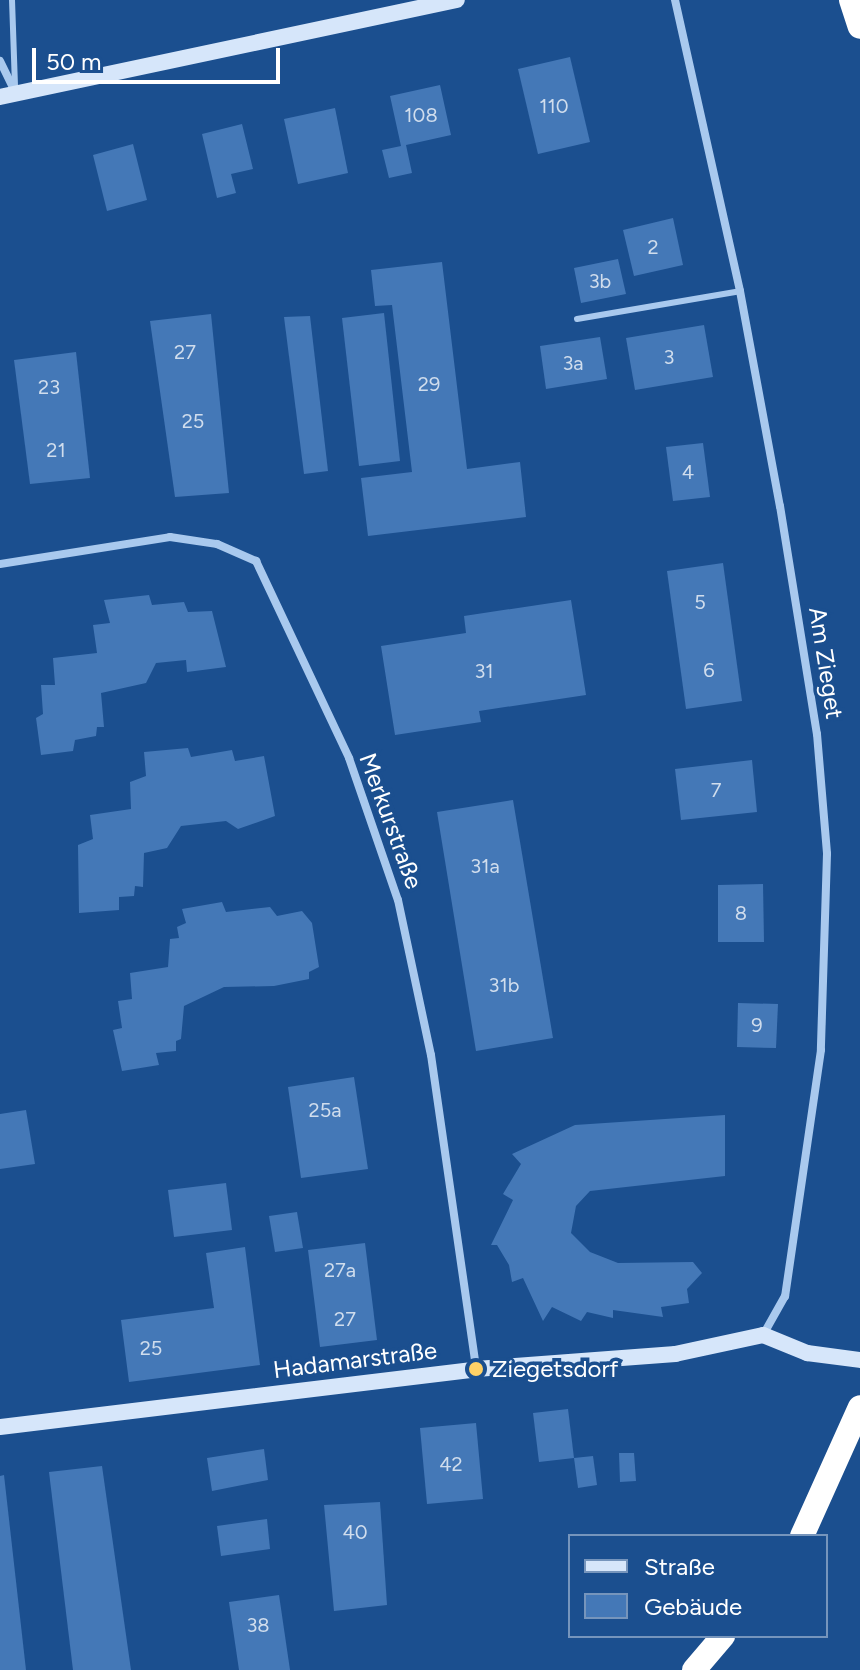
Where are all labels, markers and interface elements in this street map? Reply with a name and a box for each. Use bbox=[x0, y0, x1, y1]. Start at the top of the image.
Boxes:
scale bar bbox=[36, 32, 284, 82]
text: 50 m bbox=[46, 47, 102, 76]
house number: 110 bbox=[539, 94, 569, 118]
house number: 108 bbox=[404, 103, 438, 127]
house number: 2 bbox=[647, 235, 659, 259]
house number: 3b bbox=[589, 269, 611, 293]
house number: 27 bbox=[174, 340, 196, 364]
house number: 3 bbox=[664, 345, 674, 369]
house number: 3a bbox=[562, 351, 584, 375]
house number: 29 bbox=[418, 372, 440, 396]
house number: 23 bbox=[38, 375, 60, 399]
house number: 25 bbox=[182, 409, 204, 433]
house number: 21 bbox=[46, 438, 66, 462]
house number: 4 bbox=[682, 460, 694, 484]
house number: 5 bbox=[694, 590, 706, 614]
street label: Am Zieget bbox=[803, 605, 849, 721]
house number: 6 bbox=[703, 658, 715, 682]
house number: 31 bbox=[474, 659, 494, 683]
street label: Merkurstraße bbox=[353, 749, 429, 893]
house number: 7 bbox=[711, 778, 721, 802]
house number: 31a bbox=[470, 854, 500, 878]
house number: 8 bbox=[735, 901, 747, 925]
house number: 31b bbox=[489, 973, 519, 997]
house number: 9 bbox=[751, 1013, 763, 1037]
house number: 25a bbox=[309, 1098, 341, 1122]
house number: 27a bbox=[324, 1258, 356, 1282]
house number: 27 bbox=[334, 1307, 356, 1331]
house number: 25 bbox=[140, 1336, 162, 1360]
street label: Hadamarstraße bbox=[272, 1336, 438, 1384]
place label: Ziegetsdorf bbox=[492, 1355, 618, 1383]
marker: Ziegetsdorf bbox=[467, 1360, 485, 1378]
house number: 42 bbox=[439, 1452, 463, 1476]
house number: 40 bbox=[342, 1520, 368, 1544]
legend bbox=[568, 1534, 828, 1638]
text: Straße bbox=[644, 1552, 715, 1581]
text: Gebäude bbox=[644, 1592, 742, 1621]
house number: 38 bbox=[246, 1613, 270, 1637]

